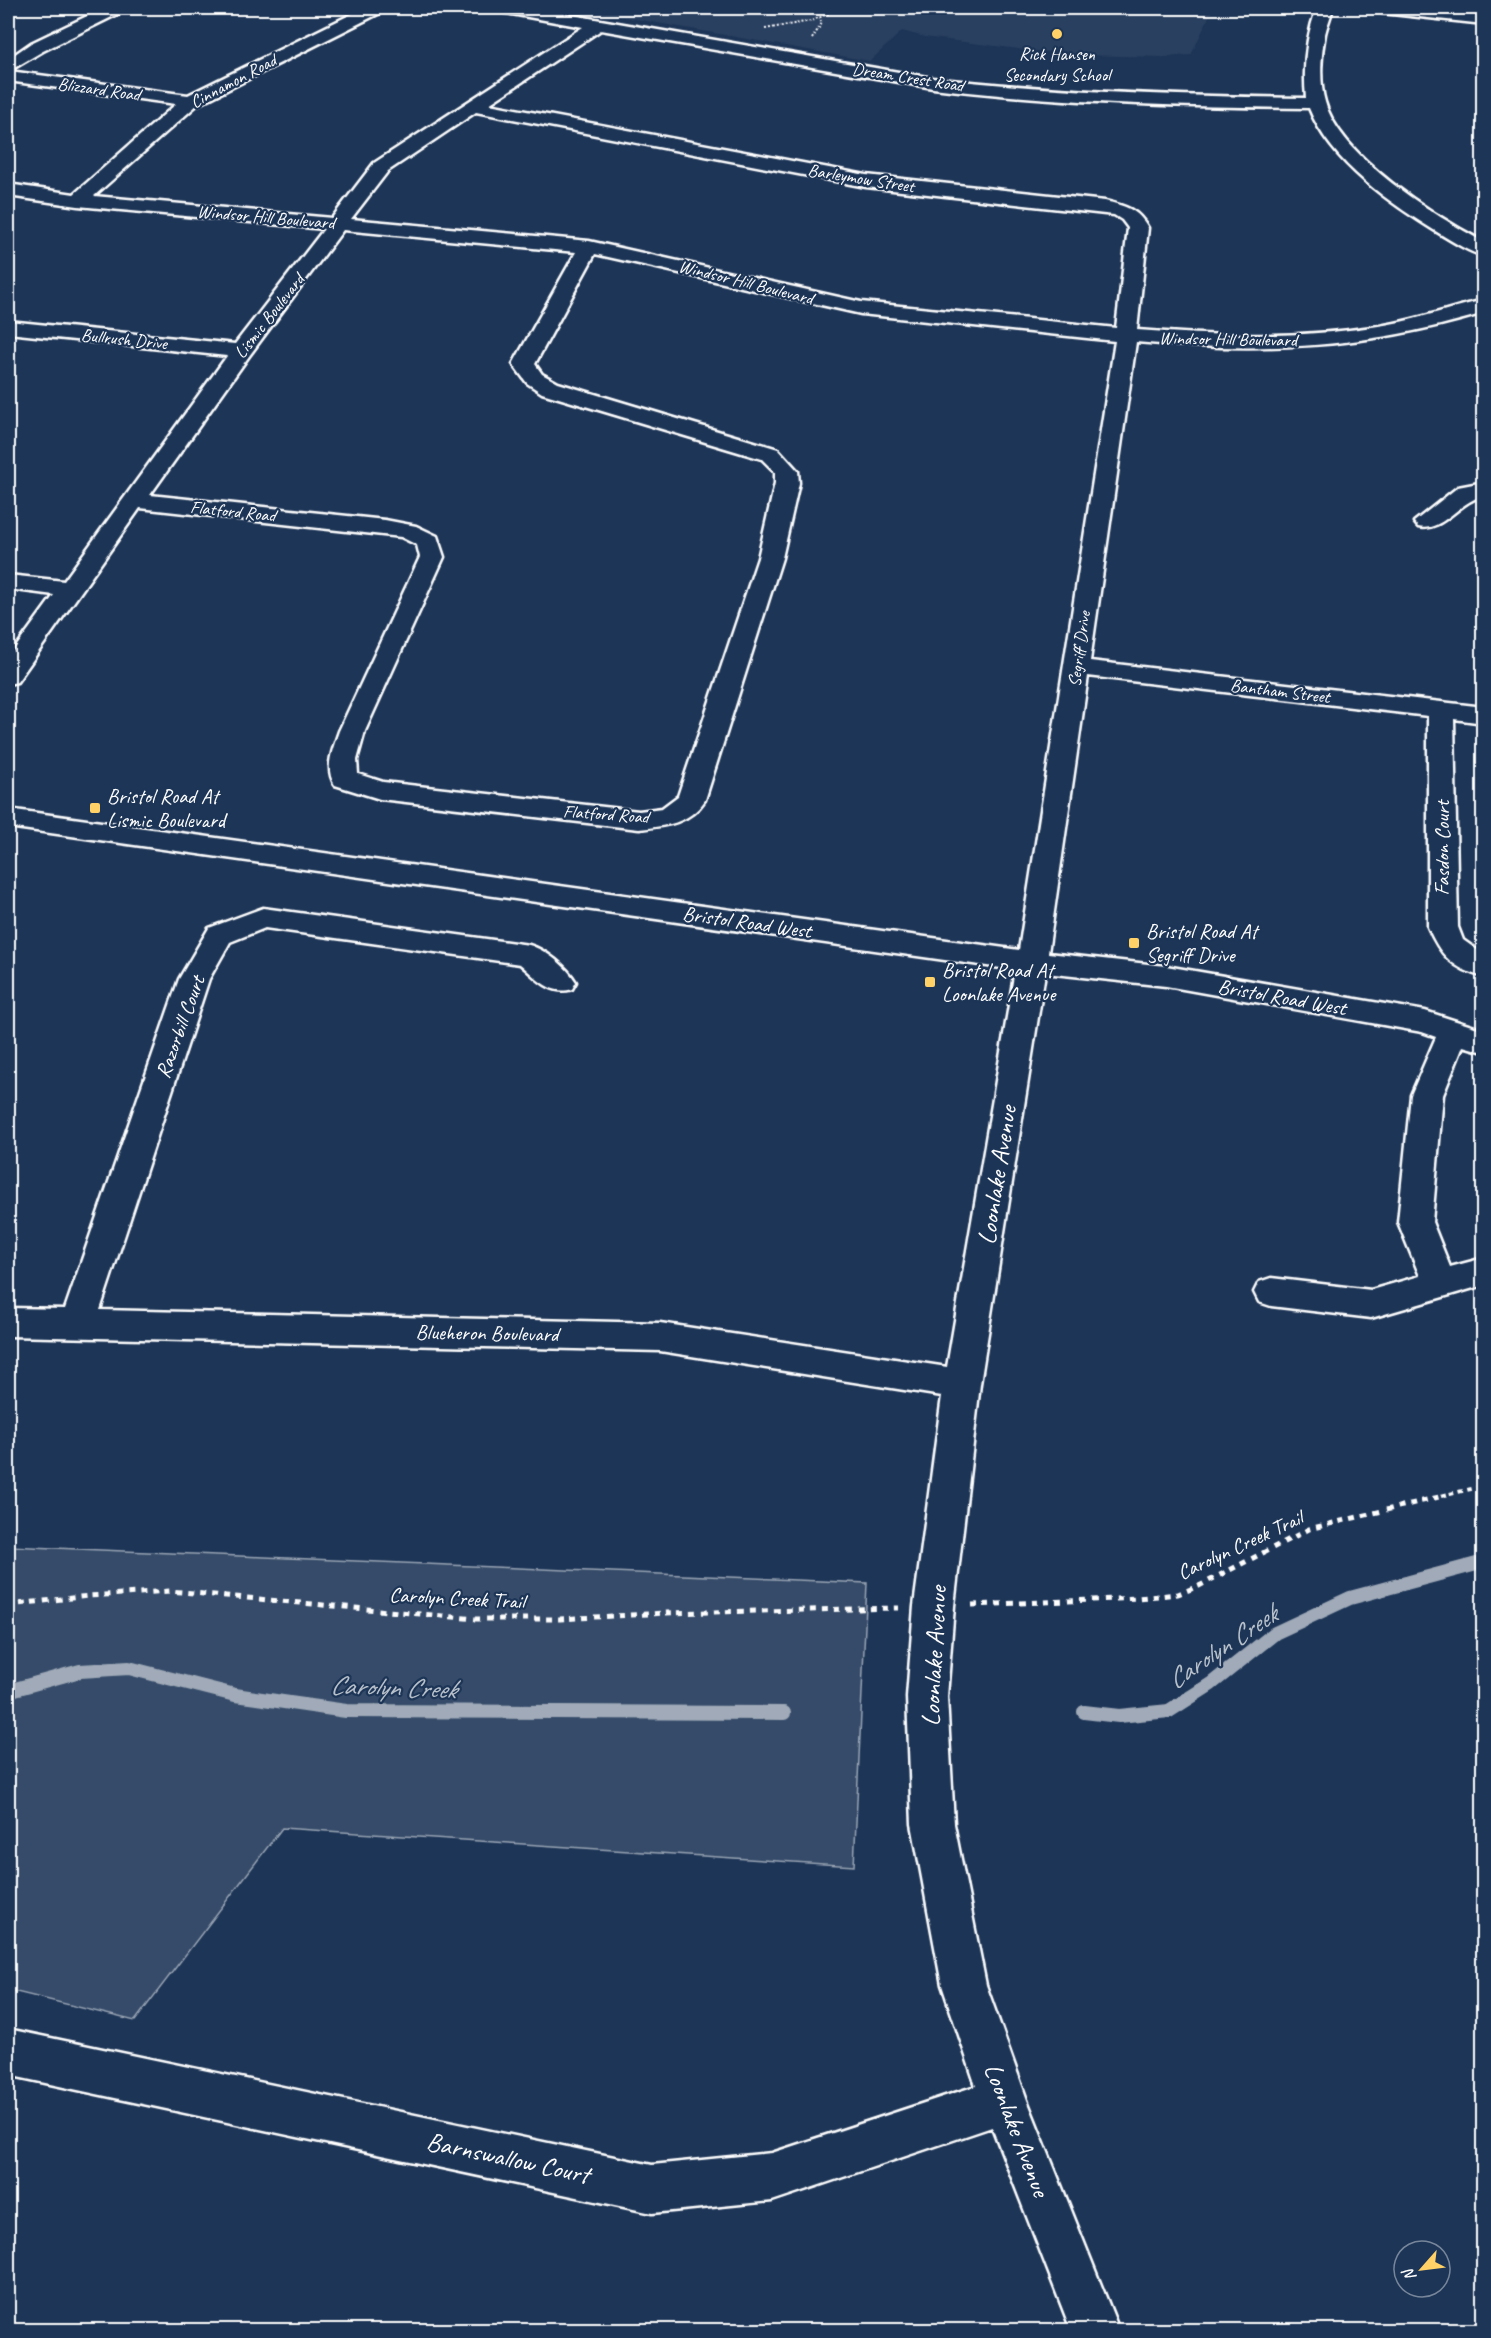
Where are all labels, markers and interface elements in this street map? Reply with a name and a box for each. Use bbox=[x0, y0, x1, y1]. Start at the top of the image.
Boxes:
marker: Rick Hansen Secondary School bbox=[1050, 27, 1064, 41]
place label: Rick Hansen Secondary School bbox=[1004, 43, 1113, 86]
street label: Cinnamon Road bbox=[186, 48, 282, 113]
street label: Dream Crest Road bbox=[851, 57, 968, 97]
street label: Blizzard Road bbox=[56, 72, 145, 106]
street label: Barleymow Street bbox=[806, 159, 918, 198]
street label: Windsor Hill Boulevard bbox=[196, 200, 339, 234]
street label: Windsor Hill Boulevard bbox=[676, 255, 818, 310]
street label: Lismic Boulevard bbox=[229, 267, 311, 363]
street label: Bullrush Drive bbox=[80, 324, 169, 355]
street label: Windsor Hill Boulevard bbox=[1159, 327, 1300, 351]
street label: Flatford Road bbox=[189, 496, 280, 527]
street label: Segriff Drive bbox=[1063, 609, 1095, 688]
street label: Bantham Street bbox=[1229, 674, 1333, 708]
place label: Bristol Road At Lismic Boulevard bbox=[107, 783, 229, 833]
street label: Fasdon Court bbox=[1429, 798, 1455, 896]
street label: Flatford Road bbox=[562, 800, 652, 828]
marker: Bristol Road At Lismic Boulevard bbox=[88, 801, 102, 815]
street label: Bristol Road West bbox=[681, 900, 815, 944]
place label: Bristol Road At Segriff Drive bbox=[1146, 918, 1260, 968]
marker: Bristol Road At Segriff Drive bbox=[1127, 936, 1141, 950]
place label: Bristol Road At Loonlake Avenue bbox=[942, 957, 1057, 1007]
street label: Razorbill Court bbox=[150, 971, 211, 1082]
street label: Bristol Road West bbox=[1216, 973, 1350, 1021]
marker: Bristol Road At Loonlake Avenue bbox=[923, 975, 937, 989]
street label: Loonlake Avenue bbox=[970, 1101, 1025, 1247]
street label: Blueheron Boulevard bbox=[415, 1319, 562, 1347]
street label: Carolyn Creek Trail bbox=[1173, 1503, 1310, 1585]
street label: Carolyn Creek Trail bbox=[389, 1581, 529, 1615]
street label: Loonlake Avenue bbox=[914, 1583, 954, 1727]
water label: Carolyn Creek bbox=[1160, 1595, 1288, 1696]
water label: Carolyn Creek bbox=[329, 1668, 462, 1706]
street label: Loonlake Avenue bbox=[976, 2059, 1058, 2204]
street label: Barnswallow Court bbox=[424, 2125, 596, 2192]
north arrow bbox=[1392, 2239, 1452, 2299]
text: N bbox=[1397, 2264, 1421, 2285]

